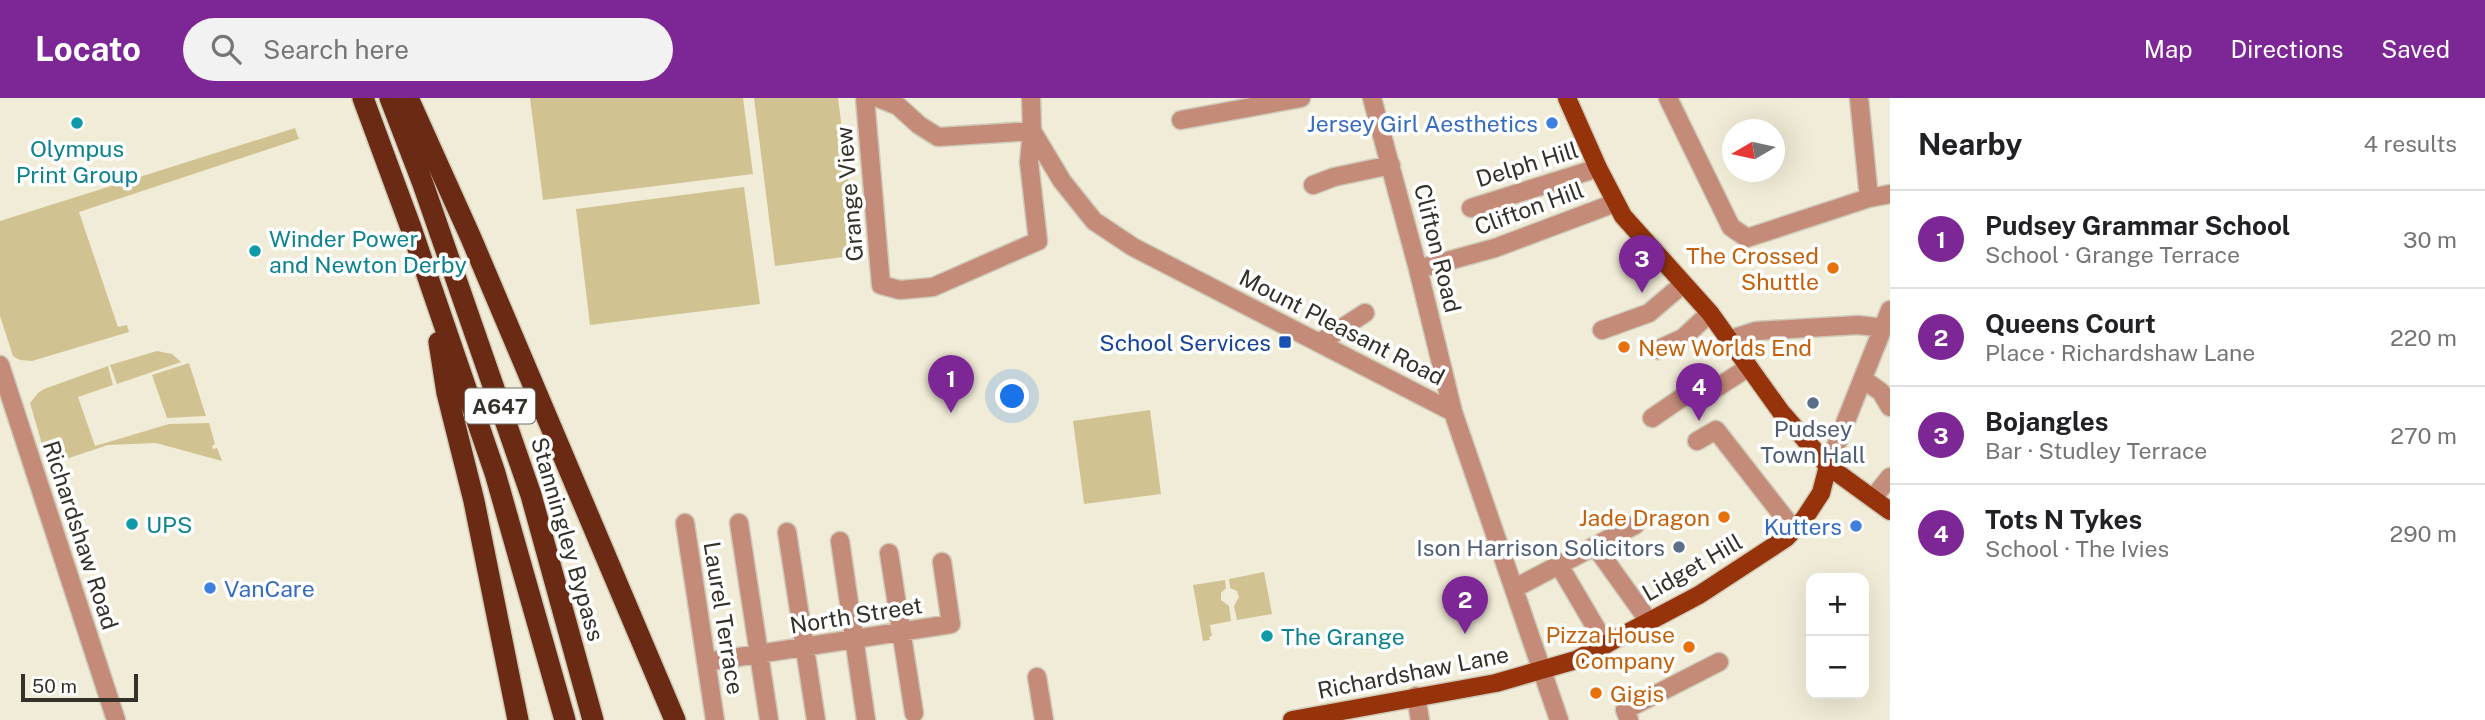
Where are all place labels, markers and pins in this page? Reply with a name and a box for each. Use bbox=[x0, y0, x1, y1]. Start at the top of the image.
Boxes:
place label: Jersey Girl Aesthetics bbox=[1307, 110, 1538, 137]
marker: Olympus Print Group bbox=[69, 115, 85, 131]
marker: Jersey Girl Aesthetics bbox=[1544, 115, 1560, 131]
place label: Olympus Print Group bbox=[16, 135, 138, 188]
place label: Winder Power and Newton Derby bbox=[269, 225, 467, 278]
pin: 3 bbox=[1619, 235, 1665, 293]
place label: The Crossed Shuttle bbox=[1686, 242, 1819, 295]
marker: Winder Power and Newton Derby bbox=[247, 243, 263, 259]
marker: The Crossed Shuttle bbox=[1825, 260, 1841, 276]
place label: School Services bbox=[1099, 329, 1271, 356]
marker: School Services bbox=[1277, 334, 1293, 350]
place label: New Worlds End bbox=[1638, 334, 1812, 361]
marker: New Worlds End bbox=[1616, 339, 1632, 355]
pin: 1 bbox=[928, 355, 974, 413]
pin: 4 bbox=[1676, 363, 1722, 421]
marker: Pudsey Town Hall bbox=[1805, 395, 1821, 411]
place label: Pudsey Town Hall bbox=[1760, 415, 1866, 468]
place label: Jade Dragon bbox=[1579, 504, 1710, 531]
marker: Jade Dragon bbox=[1716, 509, 1732, 525]
place label: UPS bbox=[146, 511, 192, 538]
place label: Kutters bbox=[1764, 513, 1842, 540]
marker: UPS bbox=[124, 516, 140, 532]
marker: Kutters bbox=[1848, 518, 1864, 534]
place label: Ison Harrison Solicitors bbox=[1416, 534, 1665, 561]
marker: Ison Harrison Solicitors bbox=[1671, 539, 1687, 555]
place label: VanCare bbox=[224, 575, 315, 602]
pin: 2 bbox=[1442, 576, 1488, 634]
marker: VanCare bbox=[202, 580, 218, 596]
place label: Pizza House Company bbox=[1545, 621, 1675, 674]
place label: The Grange bbox=[1281, 623, 1405, 650]
marker: The Grange bbox=[1259, 628, 1275, 644]
marker: Pizza House Company bbox=[1681, 639, 1697, 655]
place label: Gigis bbox=[1610, 680, 1664, 707]
marker: Gigis bbox=[1588, 685, 1604, 701]

